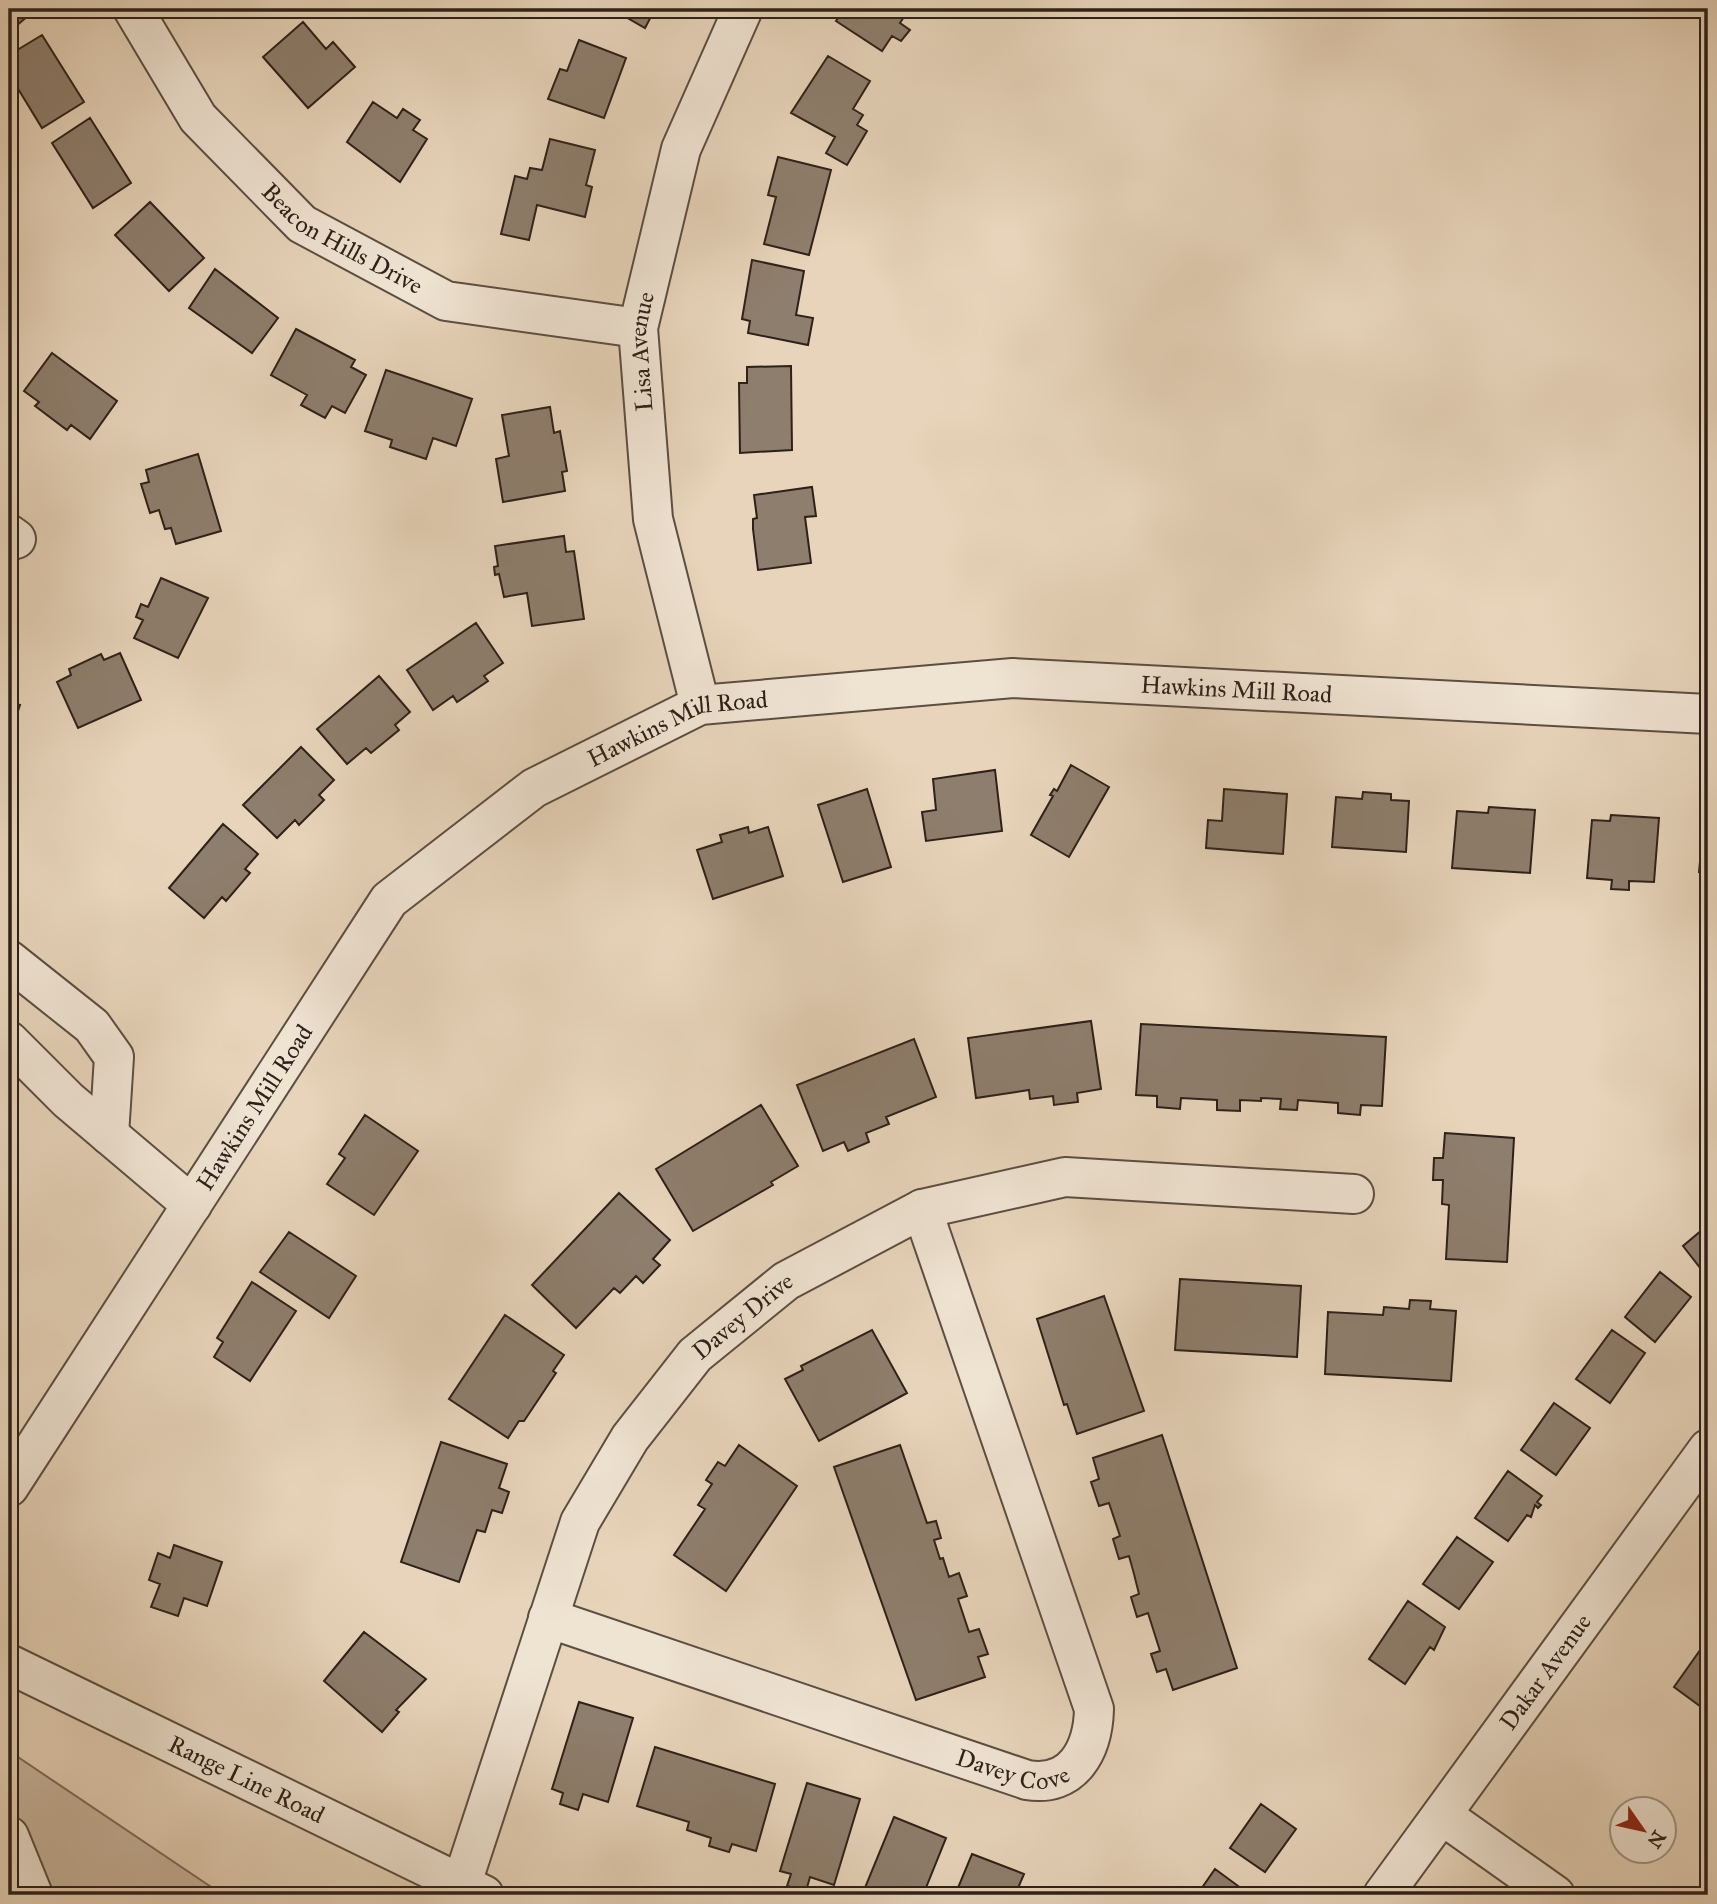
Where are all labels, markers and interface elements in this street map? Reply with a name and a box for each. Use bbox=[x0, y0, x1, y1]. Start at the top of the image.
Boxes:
street label: Beacon Hills Drive bbox=[255, 177, 428, 301]
street label: Lisa Avenue bbox=[623, 289, 661, 413]
street label: Hawkins Mill Road bbox=[1140, 670, 1333, 710]
street label: Hawkins Mill Road bbox=[582, 684, 769, 774]
street label: Hawkins Mill Road bbox=[190, 1019, 319, 1196]
street label: Davey Drive bbox=[686, 1265, 798, 1366]
street label: Dakar Avenue bbox=[1493, 1608, 1598, 1736]
street label: Range Line Road bbox=[163, 1729, 329, 1830]
street label: Davey Cove bbox=[952, 1742, 1075, 1796]
north arrow bbox=[1608, 1796, 1678, 1866]
text: N bbox=[1643, 1826, 1671, 1852]

